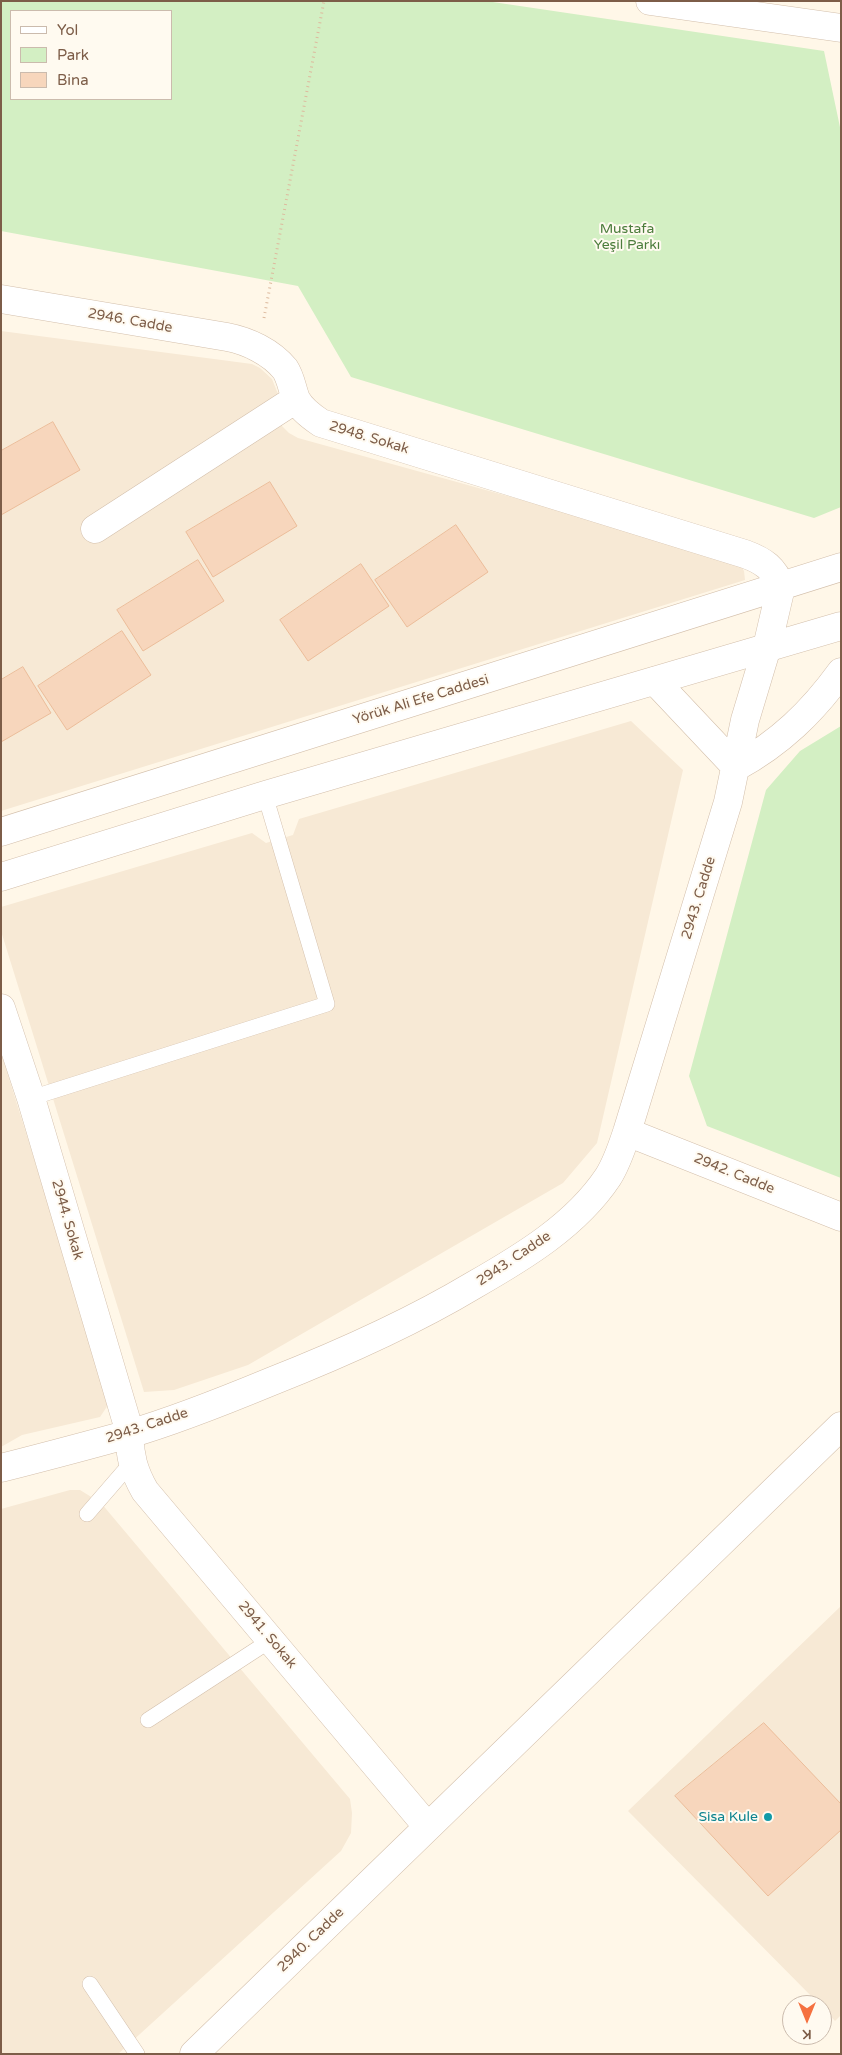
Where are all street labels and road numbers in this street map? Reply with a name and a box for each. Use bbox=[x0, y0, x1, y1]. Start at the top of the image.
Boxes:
street label: 2946. Cadde bbox=[86, 305, 174, 337]
street label: 2948. Sokak bbox=[327, 418, 411, 458]
street label: Yörük Ali Efe Caddesi bbox=[351, 671, 491, 729]
street label: 2943. Cadde bbox=[678, 855, 720, 941]
street label: 2942. Cadde bbox=[691, 1150, 777, 1198]
street label: 2944. Sokak bbox=[48, 1178, 86, 1262]
street label: 2943. Cadde bbox=[474, 1228, 554, 1290]
street label: 2943. Cadde bbox=[104, 1405, 190, 1447]
street label: 2941. Sokak bbox=[234, 1598, 300, 1672]
street label: 2940. Cadde bbox=[274, 1904, 348, 1976]

